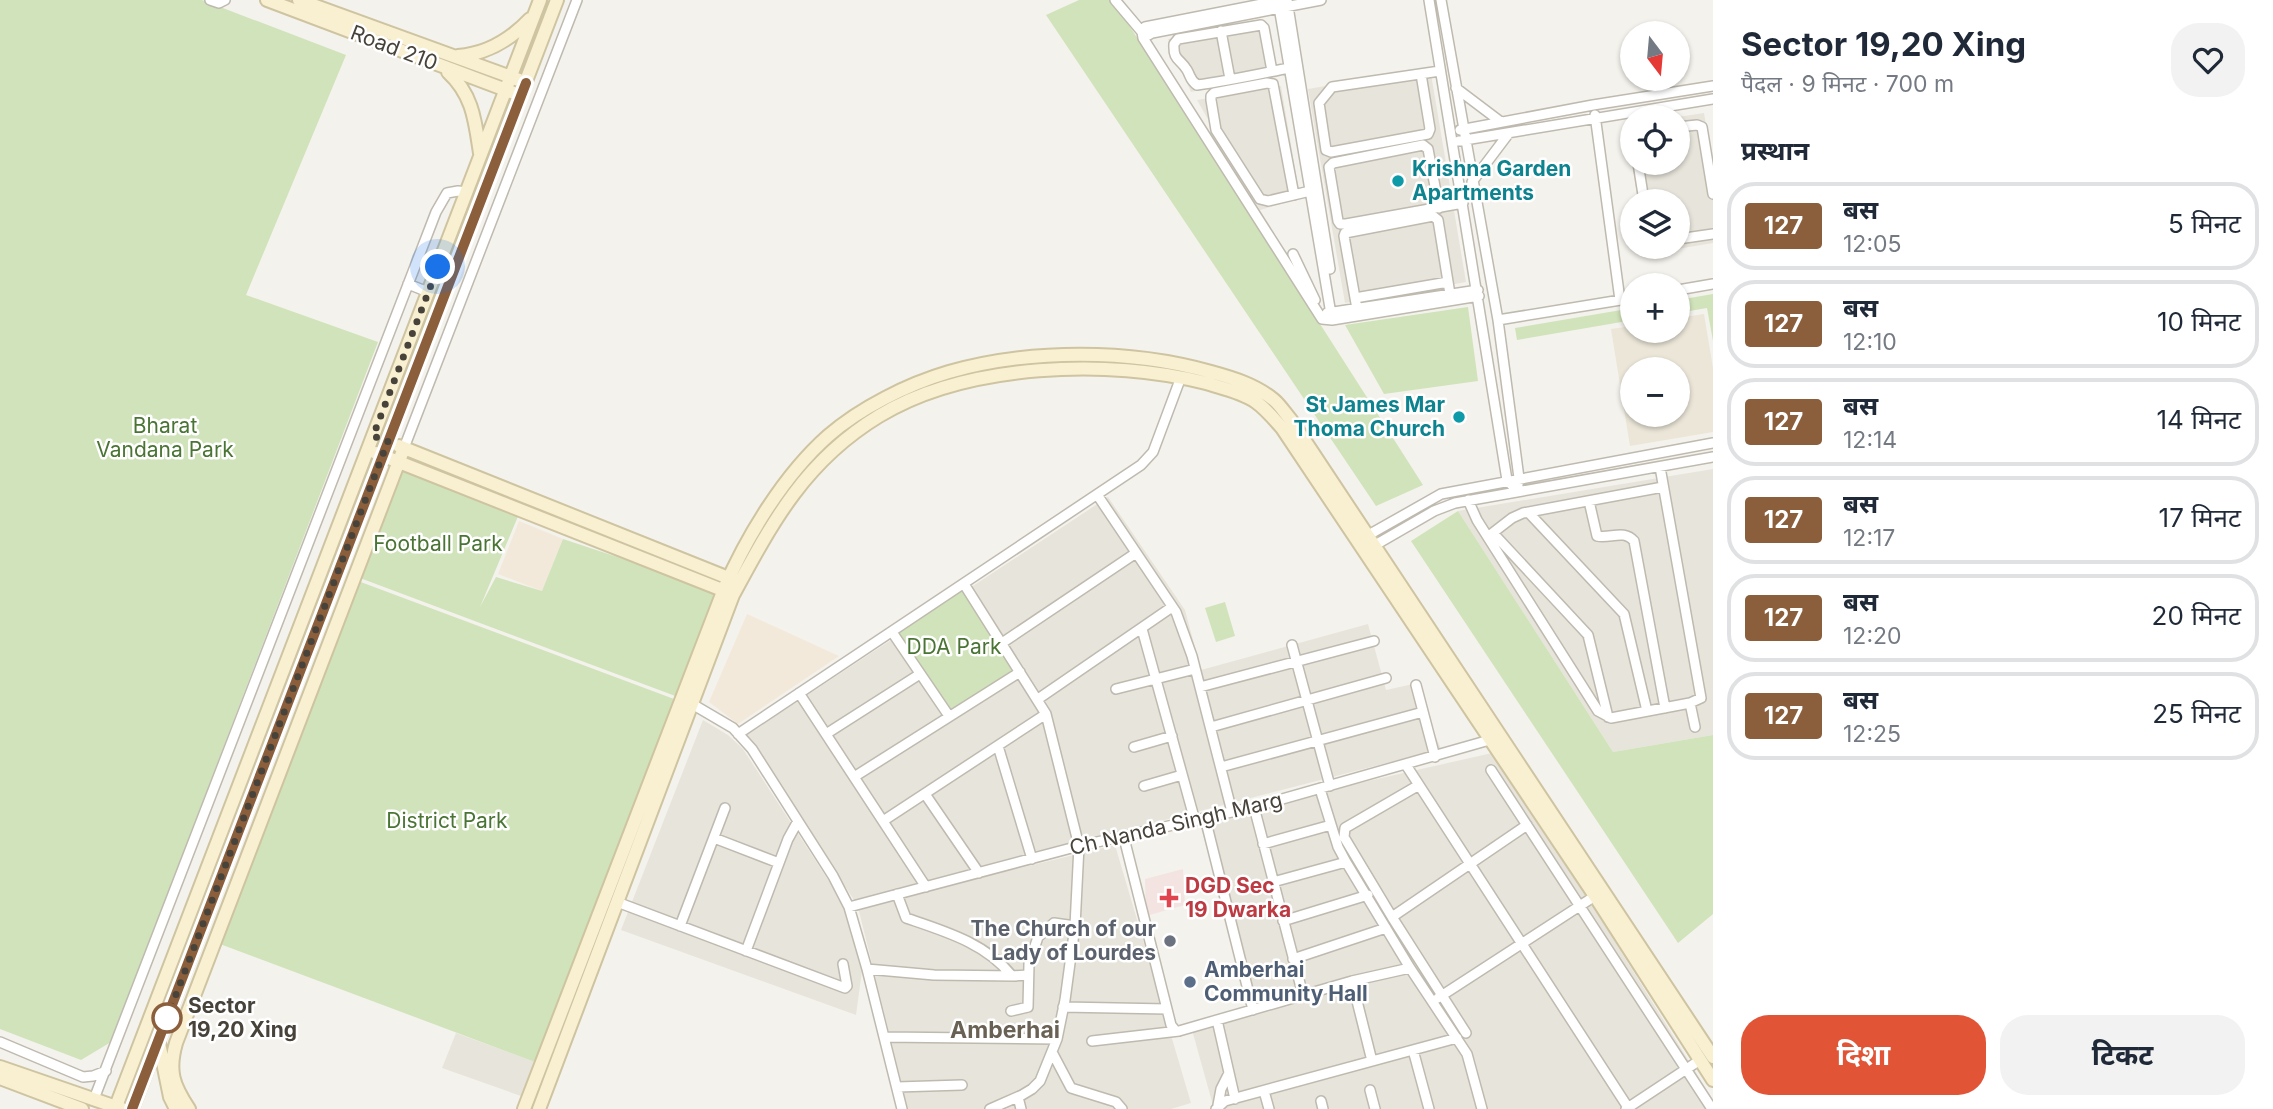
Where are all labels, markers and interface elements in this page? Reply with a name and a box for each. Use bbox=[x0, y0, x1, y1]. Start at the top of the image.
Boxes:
street label: Road 210 bbox=[347, 20, 441, 76]
north arrow bbox=[1620, 21, 1690, 91]
map controls bbox=[1620, 21, 1690, 427]
button: heart bbox=[2171, 23, 2245, 97]
text: Sector 19,20 Xing bbox=[1741, 24, 2026, 64]
text: पैदल · 9 मिनट · 700 m bbox=[1741, 70, 1954, 98]
button: locate bbox=[1620, 105, 1690, 175]
text: प्रस्थान bbox=[1741, 135, 1809, 166]
place label: Krishna Garden Apartments bbox=[1412, 156, 1571, 205]
marker: Krishna Garden Apartments bbox=[1390, 173, 1406, 189]
button: layers bbox=[1620, 189, 1690, 259]
text: बस bbox=[1843, 194, 1878, 225]
text: 5 मिनट bbox=[2168, 208, 2241, 239]
text: 127 bbox=[1764, 211, 1803, 240]
text: 12:05 bbox=[1843, 230, 1902, 258]
your location bbox=[420, 249, 455, 284]
button: + bbox=[1620, 273, 1690, 343]
text: बस bbox=[1843, 292, 1878, 323]
text: 10 मिनट bbox=[2157, 306, 2241, 337]
text: 127 bbox=[1764, 309, 1803, 338]
text: 12:10 bbox=[1843, 328, 1897, 356]
button: − bbox=[1620, 357, 1690, 427]
text: बस bbox=[1843, 390, 1878, 421]
place label: St James Mar Thoma Church bbox=[1294, 392, 1445, 441]
text: 14 मिनट bbox=[2157, 404, 2241, 435]
text: 127 bbox=[1764, 407, 1803, 436]
marker: St James Mar Thoma Church bbox=[1451, 409, 1467, 425]
park label: Bharat Vandana Park bbox=[96, 413, 234, 462]
text: 12:14 bbox=[1843, 426, 1897, 454]
text: बस bbox=[1843, 488, 1878, 519]
text: 17 मिनट bbox=[2159, 502, 2241, 533]
text: 127 bbox=[1764, 505, 1803, 534]
text: 12:17 bbox=[1843, 524, 1895, 552]
park label: Football Park bbox=[373, 531, 503, 556]
text: बस bbox=[1843, 586, 1878, 617]
text: 20 मिनट bbox=[2152, 600, 2241, 631]
text: 127 bbox=[1764, 603, 1803, 632]
text: 12:20 bbox=[1843, 622, 1902, 650]
park label: DDA Park bbox=[907, 634, 1002, 659]
text: बस bbox=[1843, 684, 1878, 715]
text: 25 मिनट bbox=[2152, 698, 2241, 729]
text: 127 bbox=[1764, 701, 1803, 730]
text: 12:25 bbox=[1843, 720, 1901, 748]
street label: Ch Nanda Singh Marg bbox=[1067, 787, 1285, 860]
park label: District Park bbox=[386, 808, 508, 833]
place label: DGD Sec 19 Dwarka bbox=[1185, 873, 1291, 922]
marker: DGD Sec 19 Dwarka bbox=[1159, 888, 1179, 908]
place label: The Church of our Lady of Lourdes bbox=[971, 916, 1156, 965]
marker: The Church of our Lady of Lourdes bbox=[1162, 933, 1178, 949]
place label: Amberhai Community Hall bbox=[1204, 957, 1368, 1006]
marker: Amberhai Community Hall bbox=[1182, 974, 1198, 990]
place label: Sector 19,20 Xing bbox=[188, 993, 297, 1042]
marker: Sector 19,20 Xing bbox=[152, 1003, 182, 1033]
button: दिशा bbox=[1741, 1015, 1986, 1095]
button: टिकट bbox=[2000, 1015, 2245, 1095]
district label: Amberhai bbox=[950, 1016, 1060, 1044]

